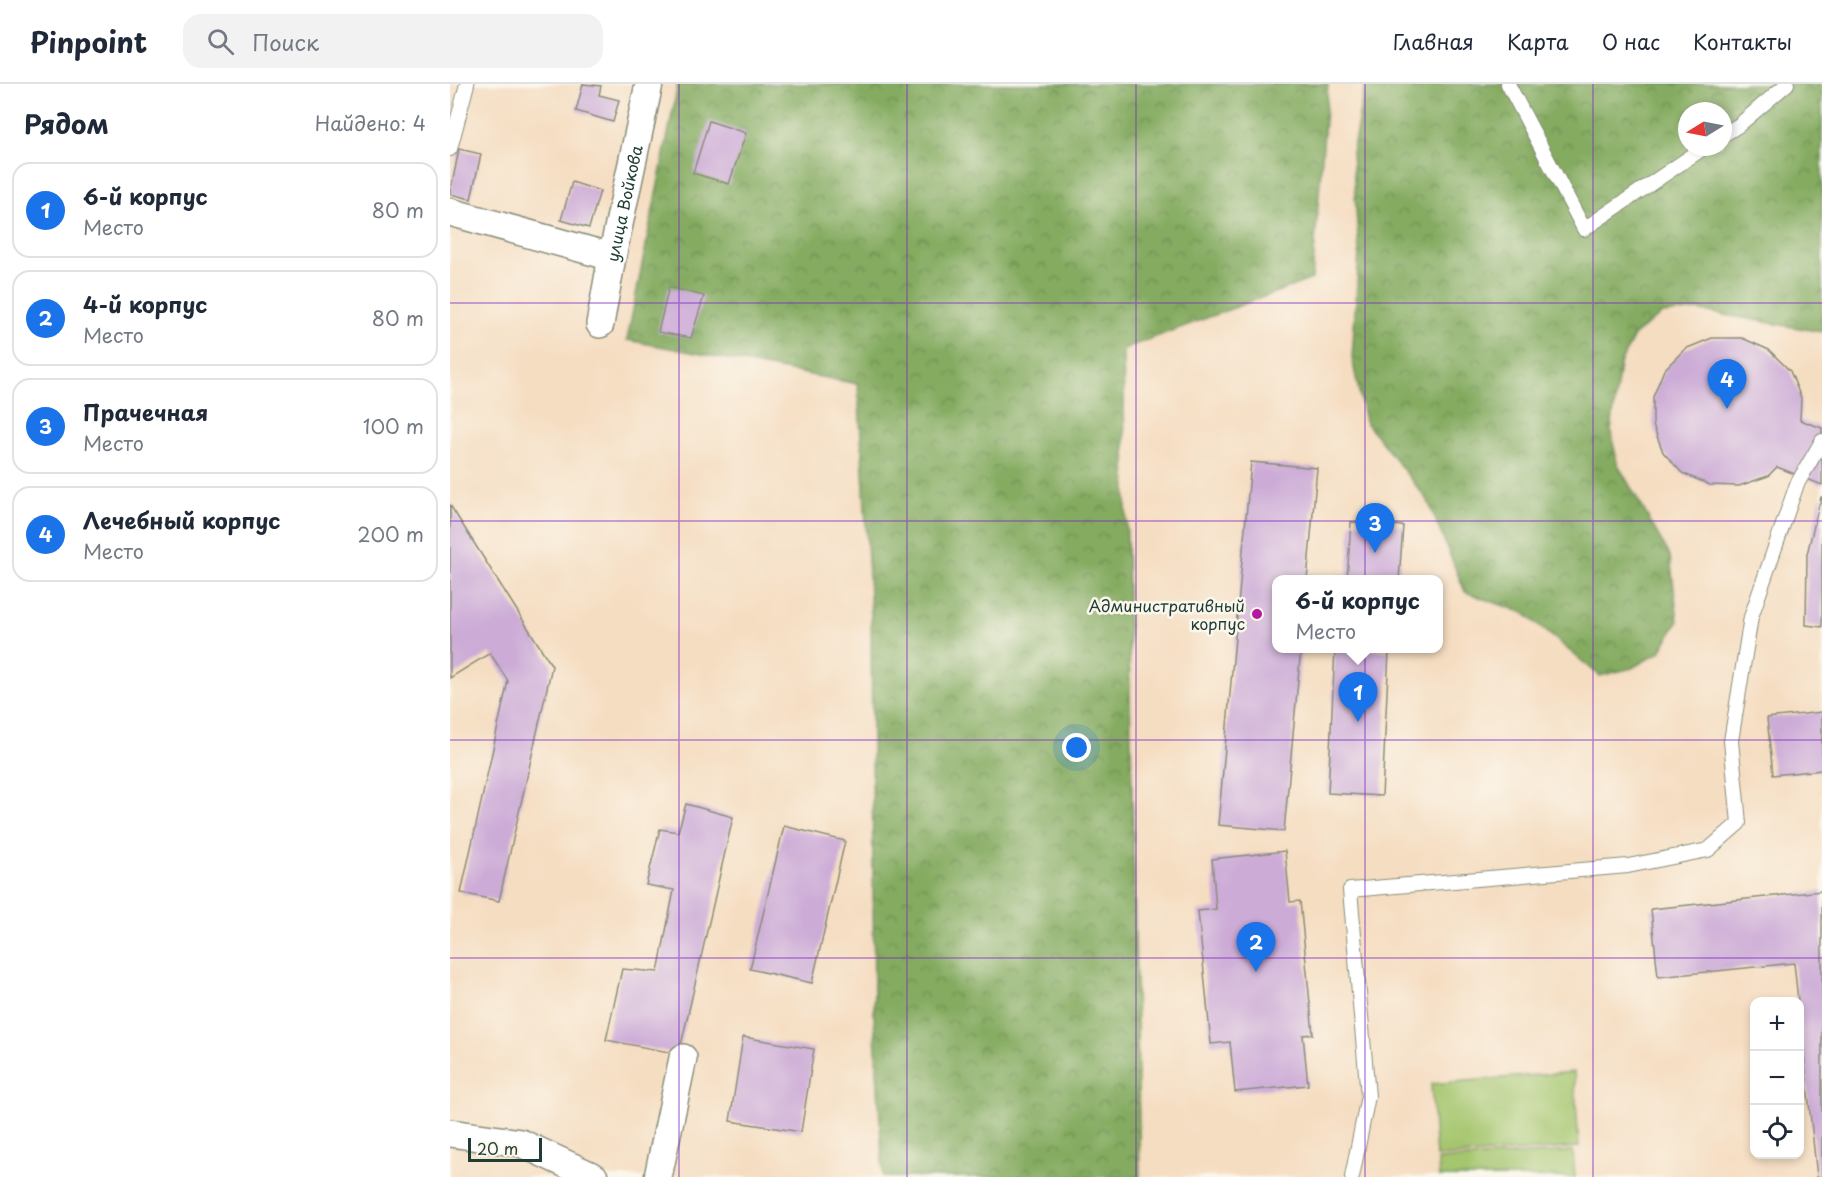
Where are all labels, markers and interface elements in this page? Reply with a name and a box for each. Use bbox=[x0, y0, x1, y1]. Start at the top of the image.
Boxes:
search box bbox=[183, 14, 603, 68]
text: Pinpoint bbox=[30, 20, 147, 63]
icon: search bbox=[204, 25, 237, 58]
text: Поиск bbox=[252, 25, 319, 58]
text: Главная bbox=[1393, 25, 1474, 57]
text: Карта bbox=[1507, 25, 1569, 57]
text: О нас bbox=[1602, 25, 1660, 57]
text: Контакты bbox=[1693, 25, 1792, 57]
north arrow bbox=[1678, 102, 1732, 156]
text: Рядом bbox=[24, 104, 109, 143]
text: Найдено: 4 bbox=[315, 108, 426, 138]
street label: улица Войкова bbox=[599, 143, 648, 264]
text: 6-й корпус bbox=[83, 179, 208, 212]
text: 1 bbox=[41, 195, 50, 225]
text: 80 m bbox=[372, 195, 424, 225]
text: Место bbox=[83, 212, 144, 242]
text: 4-й корпус bbox=[83, 287, 207, 320]
text: 2 bbox=[38, 303, 53, 333]
text: 80 m bbox=[372, 303, 424, 333]
text: Место bbox=[83, 320, 144, 350]
pin: 4 bbox=[1708, 360, 1746, 409]
text: Прачечная bbox=[83, 395, 208, 428]
text: 3 bbox=[39, 411, 52, 441]
text: 100 m bbox=[363, 411, 424, 441]
text: Место bbox=[83, 428, 144, 458]
text: Лечебный корпус bbox=[83, 503, 280, 536]
pin: 3 bbox=[1356, 504, 1394, 553]
text: 4 bbox=[39, 519, 52, 549]
text: 200 m bbox=[357, 519, 424, 549]
text: Место bbox=[83, 536, 144, 566]
popup bbox=[1272, 575, 1443, 653]
text: 6-й корпус bbox=[1295, 583, 1420, 616]
place label: Административный корпус bbox=[1089, 593, 1245, 635]
marker: Административный корпус bbox=[1250, 607, 1264, 621]
text: Место bbox=[1295, 616, 1356, 646]
pin: 1 bbox=[1338, 672, 1378, 722]
your location bbox=[1062, 733, 1091, 762]
pin: 2 bbox=[1236, 922, 1276, 972]
map controls bbox=[1750, 997, 1804, 1159]
button: + bbox=[1750, 997, 1804, 1051]
button: − bbox=[1750, 1051, 1804, 1105]
button: locate bbox=[1750, 1105, 1804, 1159]
scale bar bbox=[468, 1135, 542, 1162]
text: 20 m bbox=[477, 1136, 518, 1160]

